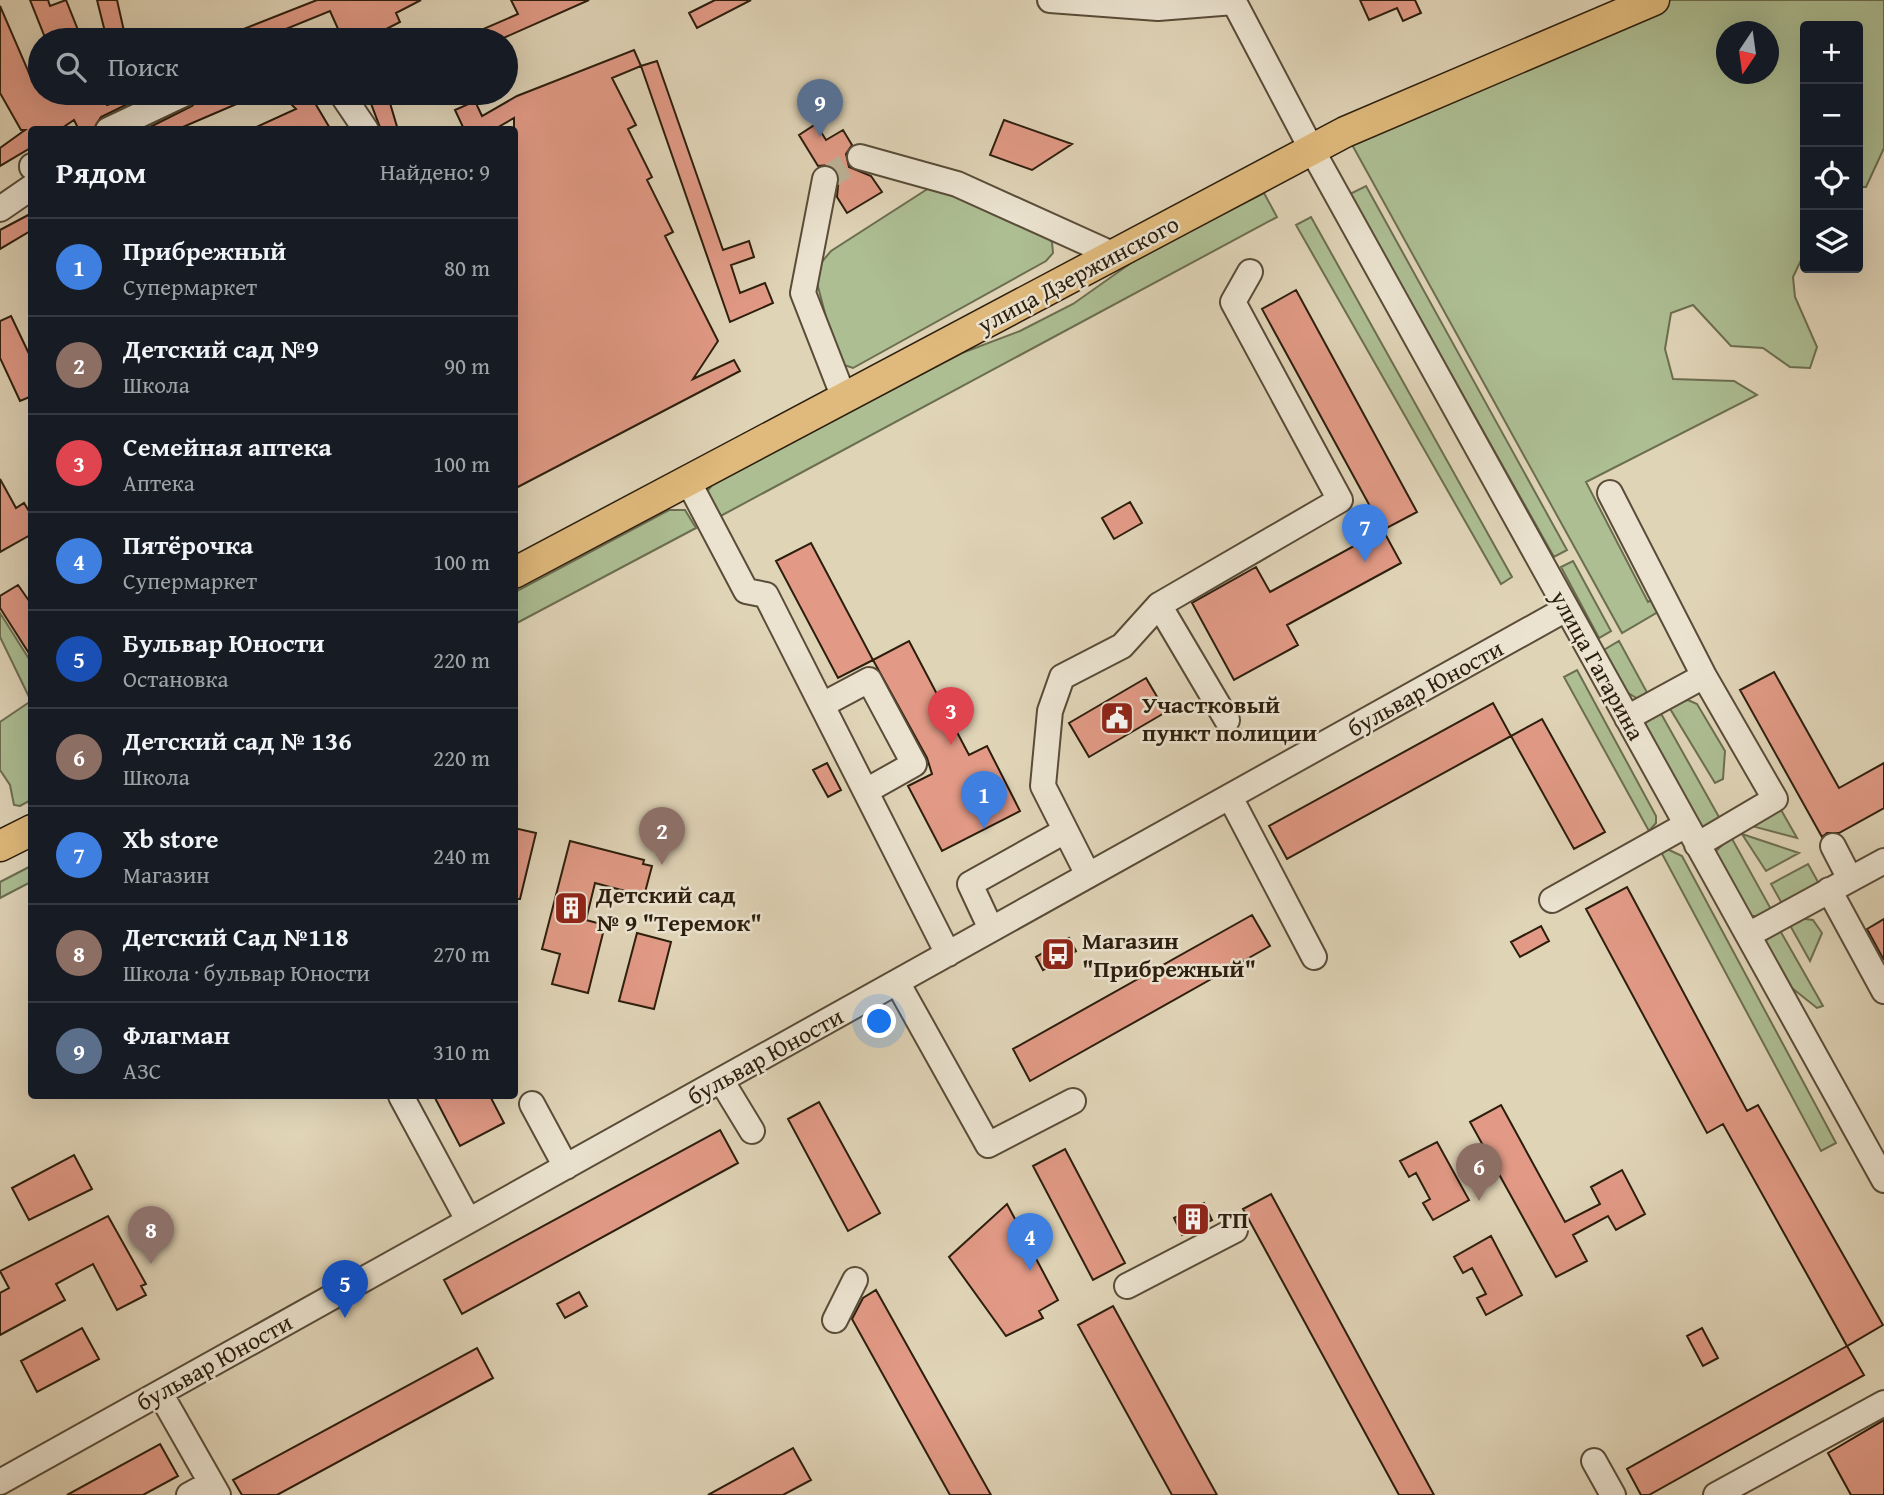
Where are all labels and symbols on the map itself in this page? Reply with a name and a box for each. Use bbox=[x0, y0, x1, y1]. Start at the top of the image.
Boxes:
north arrow bbox=[1716, 21, 1779, 84]
pin: 9 bbox=[797, 79, 843, 137]
street label: улица Дзержинского bbox=[970, 206, 1185, 342]
pin: 7 bbox=[1342, 504, 1388, 562]
street label: улица Гагарина bbox=[1542, 582, 1654, 747]
street label: бульвар Юности bbox=[1341, 631, 1509, 745]
pin: 3 bbox=[928, 687, 974, 745]
place label: Участковый пункт полиции bbox=[1142, 687, 1317, 750]
public building icon: Участковый пункт полиции bbox=[1098, 699, 1136, 737]
pin: 1 bbox=[961, 771, 1007, 829]
pin: 2 bbox=[639, 807, 685, 865]
place label: Детский сад № 9 "Теремок" bbox=[595, 877, 762, 940]
building icon: Детский сад № 9 "Теремок" bbox=[552, 889, 590, 927]
place label: Магазин "Прибрежный" bbox=[1082, 923, 1256, 986]
bus stop icon: Магазин "Прибрежный" bbox=[1039, 935, 1077, 973]
street label: бульвар Юности bbox=[681, 999, 849, 1113]
your location bbox=[862, 1004, 896, 1038]
pin: 6 bbox=[1456, 1143, 1502, 1201]
building icon: ТП bbox=[1174, 1200, 1212, 1238]
place label: ТП bbox=[1218, 1202, 1248, 1237]
pin: 8 bbox=[128, 1206, 174, 1264]
pin: 4 bbox=[1007, 1213, 1053, 1271]
pin: 5 bbox=[322, 1260, 368, 1318]
street label: бульвар Юности bbox=[130, 1305, 298, 1419]

